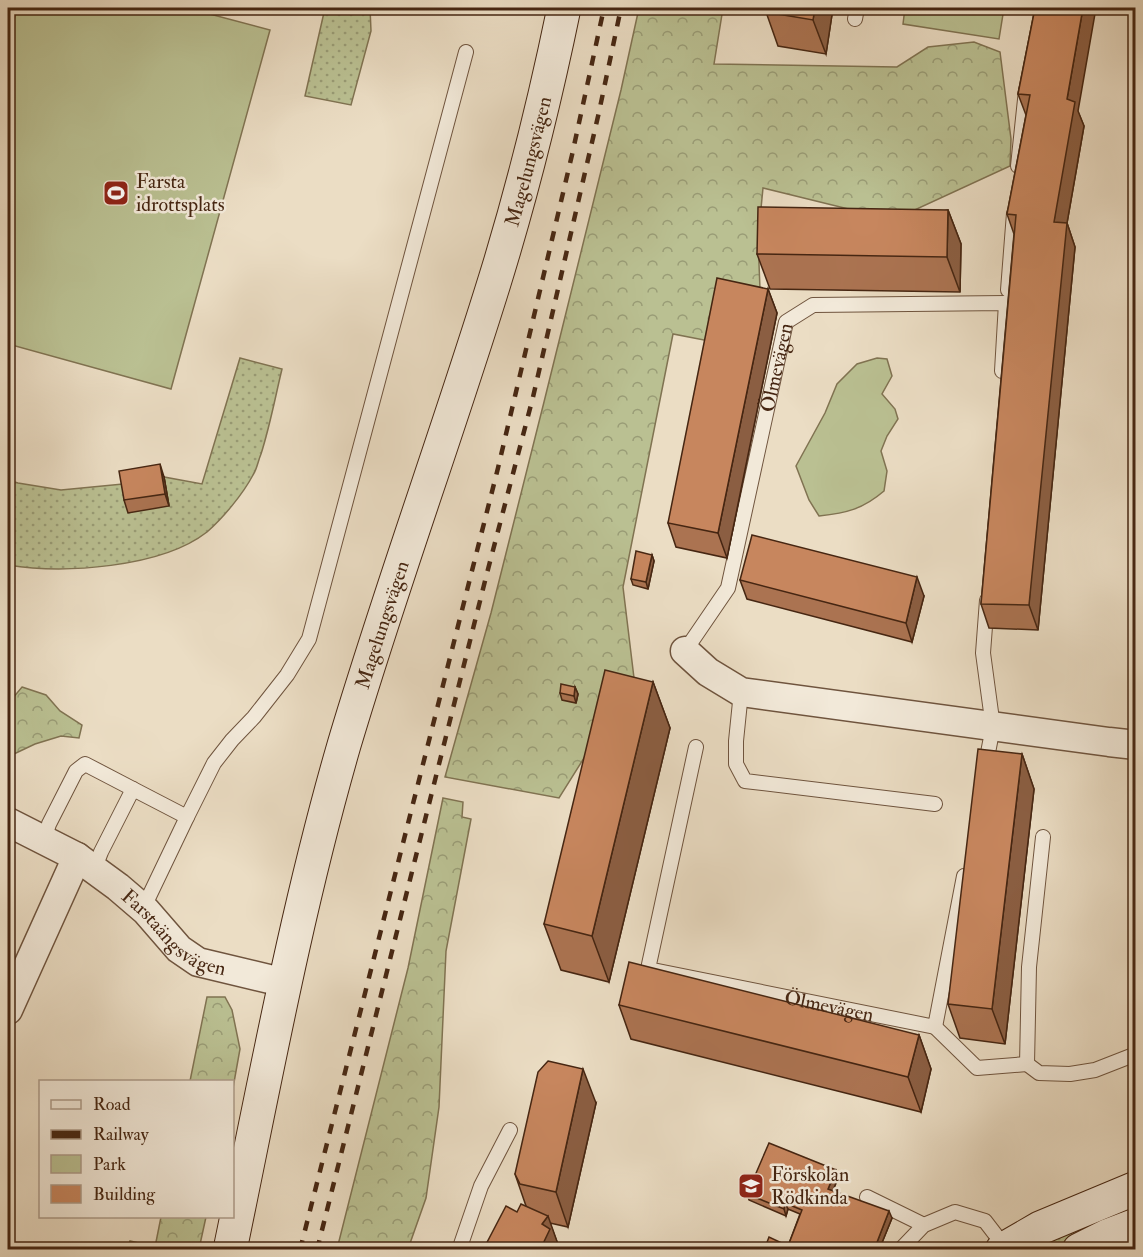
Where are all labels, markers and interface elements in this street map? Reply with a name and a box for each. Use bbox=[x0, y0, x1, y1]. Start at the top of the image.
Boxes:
street label: Magelungsvägen bbox=[499, 94, 557, 229]
place label: Farsta idrottsplats bbox=[136, 169, 225, 218]
sports icon: Farsta idrottsplats bbox=[101, 178, 131, 208]
street label: Ölmevägen bbox=[754, 321, 798, 414]
street label: Magelungsvägen bbox=[349, 557, 414, 692]
street label: Farstaängsvägen bbox=[117, 883, 229, 981]
street label: Ölmevägen bbox=[782, 984, 876, 1027]
legend bbox=[39, 1080, 234, 1218]
text: Road bbox=[93, 1093, 131, 1116]
text: Railway bbox=[93, 1123, 150, 1146]
text: Park bbox=[93, 1153, 126, 1176]
place label: Förskolan Rödkinda bbox=[771, 1162, 849, 1210]
school or university icon: Förskolan Rödkinda bbox=[736, 1171, 766, 1201]
text: Building bbox=[93, 1183, 156, 1206]

